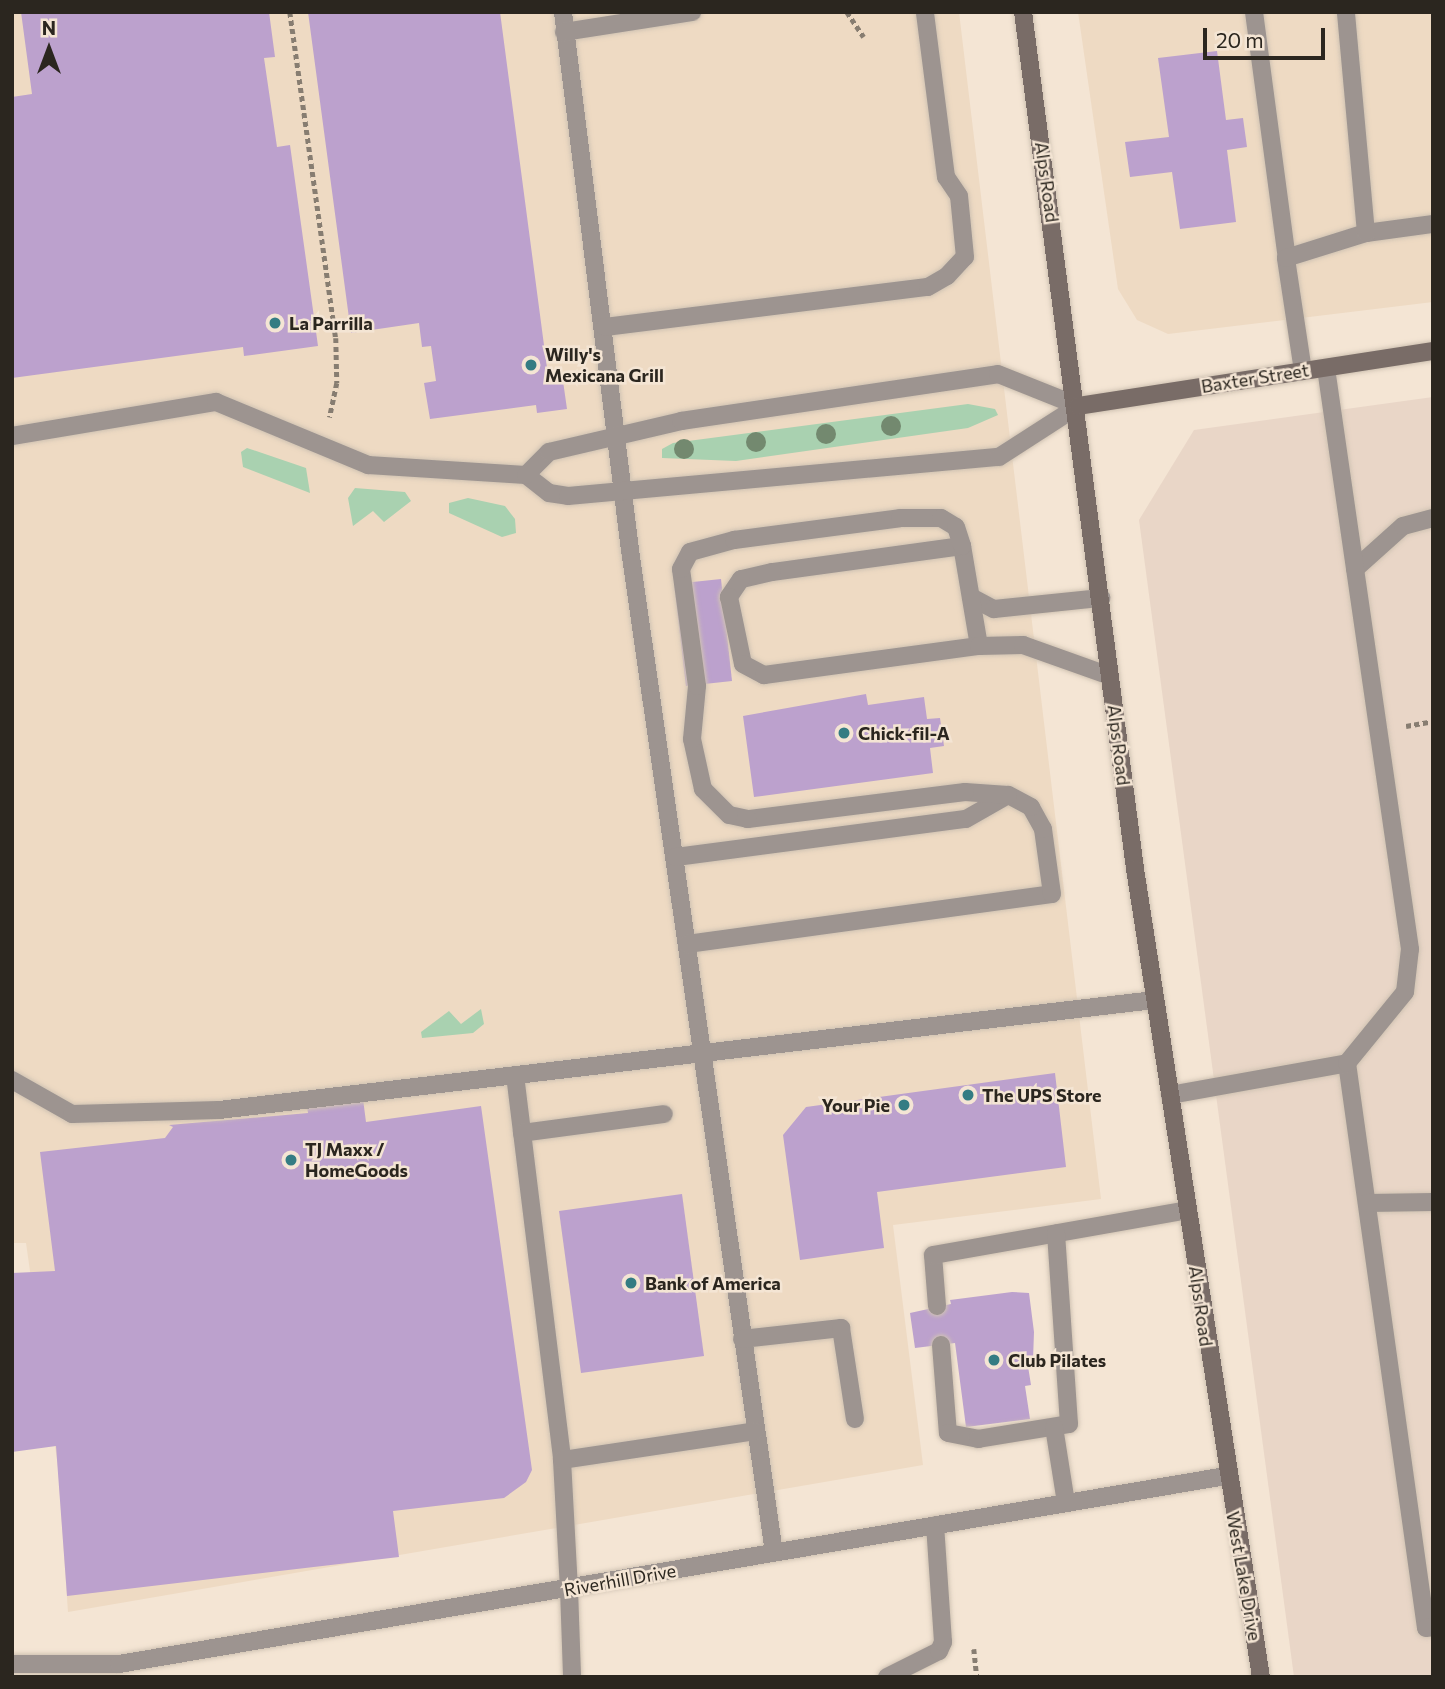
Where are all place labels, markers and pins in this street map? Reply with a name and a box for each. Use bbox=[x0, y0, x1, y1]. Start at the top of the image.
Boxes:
place label: La Parrilla bbox=[289, 312, 373, 334]
marker: La Parrilla bbox=[267, 315, 283, 331]
place label: Willy's Mexicana Grill bbox=[545, 344, 664, 386]
marker: Willy's Mexicana Grill bbox=[523, 357, 539, 373]
place label: Chick-fil-A bbox=[858, 722, 950, 744]
marker: Chick-fil-A bbox=[836, 725, 852, 741]
place label: The UPS Store bbox=[982, 1084, 1102, 1106]
marker: The UPS Store bbox=[960, 1087, 976, 1103]
place label: Your Pie bbox=[821, 1094, 890, 1116]
marker: Your Pie bbox=[896, 1097, 912, 1113]
place label: TJ Maxx / HomeGoods bbox=[305, 1139, 408, 1182]
marker: TJ Maxx / HomeGoods bbox=[283, 1152, 299, 1168]
place label: Bank of America bbox=[645, 1272, 781, 1294]
marker: Bank of America bbox=[623, 1275, 639, 1291]
place label: Club Pilates bbox=[1008, 1349, 1106, 1371]
marker: Club Pilates bbox=[986, 1352, 1002, 1368]

